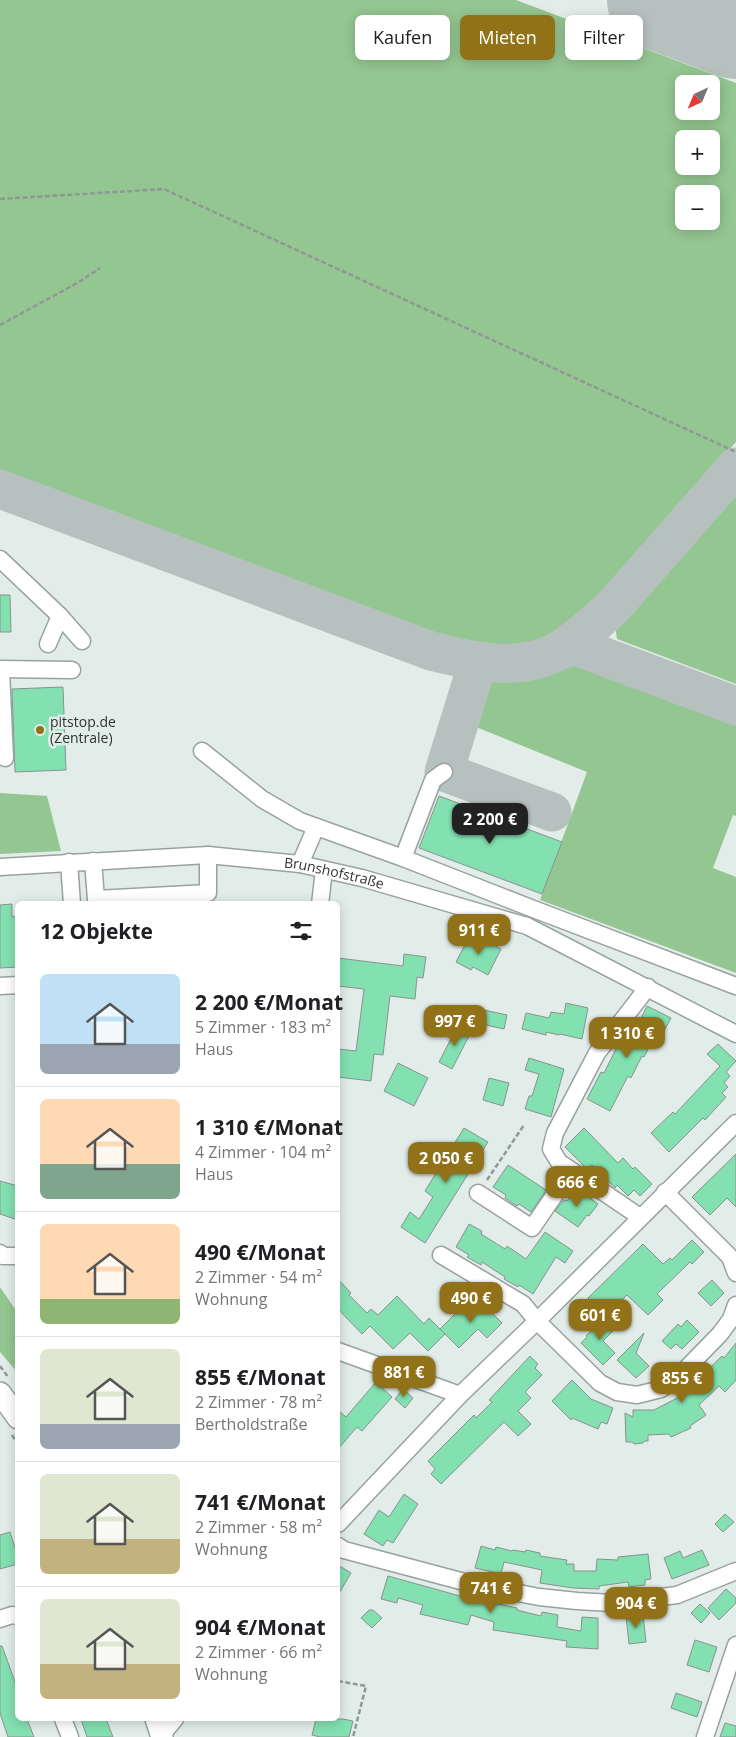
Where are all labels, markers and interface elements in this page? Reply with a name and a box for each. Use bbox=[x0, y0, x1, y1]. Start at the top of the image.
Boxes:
chip: Kaufen bbox=[355, 15, 450, 60]
chip: Mieten bbox=[460, 15, 555, 60]
chip: Filter bbox=[565, 15, 643, 60]
north arrow bbox=[675, 75, 720, 120]
map controls bbox=[675, 75, 720, 230]
button: + bbox=[675, 130, 720, 175]
button: − bbox=[675, 185, 720, 230]
place label: pitstop.de (Zentrale) bbox=[50, 712, 116, 747]
marker: pitstop.de (Zentrale) bbox=[34, 724, 46, 736]
pin: 2 200 € bbox=[444, 802, 536, 845]
text: 2 200 € bbox=[463, 808, 517, 830]
street label: Brunshofstraße bbox=[283, 853, 387, 893]
pin: 911 € bbox=[444, 914, 514, 956]
text: 12 Objekte bbox=[40, 917, 153, 945]
icon: filters bbox=[287, 917, 315, 945]
text: 911 € bbox=[459, 919, 499, 941]
text: 2 200 €/Monat bbox=[195, 988, 343, 1016]
icon: home bbox=[80, 994, 140, 1054]
pin: 997 € bbox=[420, 1004, 490, 1047]
text: 997 € bbox=[435, 1010, 475, 1032]
text: 5 Zimmer · 183 m² bbox=[195, 1016, 331, 1038]
pin: 1 310 € bbox=[581, 1016, 673, 1059]
text: 1 310 € bbox=[600, 1022, 654, 1044]
text: Haus bbox=[195, 1038, 233, 1060]
text: 1 310 €/Monat bbox=[195, 1113, 343, 1141]
icon: home bbox=[80, 1119, 140, 1179]
text: 4 Zimmer · 104 m² bbox=[195, 1141, 331, 1163]
pin: 2 050 € bbox=[400, 1142, 492, 1184]
text: 2 050 € bbox=[419, 1147, 473, 1169]
text: Haus bbox=[195, 1163, 233, 1185]
pin: 666 € bbox=[542, 1166, 612, 1208]
text: 666 € bbox=[557, 1171, 597, 1193]
text: 490 €/Monat bbox=[195, 1238, 326, 1266]
icon: home bbox=[80, 1244, 140, 1304]
text: 2 Zimmer · 54 m² bbox=[195, 1266, 322, 1288]
pin: 490 € bbox=[436, 1282, 506, 1324]
text: 490 € bbox=[451, 1287, 491, 1309]
text: Wohnung bbox=[195, 1288, 267, 1310]
pin: 601 € bbox=[565, 1298, 635, 1341]
text: 601 € bbox=[580, 1304, 620, 1326]
pin: 881 € bbox=[369, 1356, 439, 1398]
text: 881 € bbox=[384, 1361, 424, 1383]
pin: 855 € bbox=[647, 1362, 717, 1404]
text: 855 €/Monat bbox=[195, 1363, 326, 1391]
text: 855 € bbox=[662, 1367, 702, 1389]
icon: home bbox=[80, 1369, 140, 1429]
text: 2 Zimmer · 78 m² bbox=[195, 1391, 322, 1413]
text: Bertholdstraße bbox=[195, 1413, 308, 1435]
text: 741 €/Monat bbox=[195, 1488, 326, 1516]
icon: home bbox=[80, 1494, 140, 1554]
text: 2 Zimmer · 58 m² bbox=[195, 1516, 322, 1538]
text: Wohnung bbox=[195, 1538, 267, 1560]
pin: 741 € bbox=[456, 1572, 526, 1614]
text: 741 € bbox=[471, 1577, 511, 1599]
pin: 904 € bbox=[601, 1586, 671, 1629]
text: 904 € bbox=[616, 1592, 656, 1614]
text: 904 €/Monat bbox=[195, 1613, 326, 1641]
icon: home bbox=[80, 1619, 140, 1679]
text: 2 Zimmer · 66 m² bbox=[195, 1641, 322, 1663]
text: Wohnung bbox=[195, 1663, 267, 1685]

